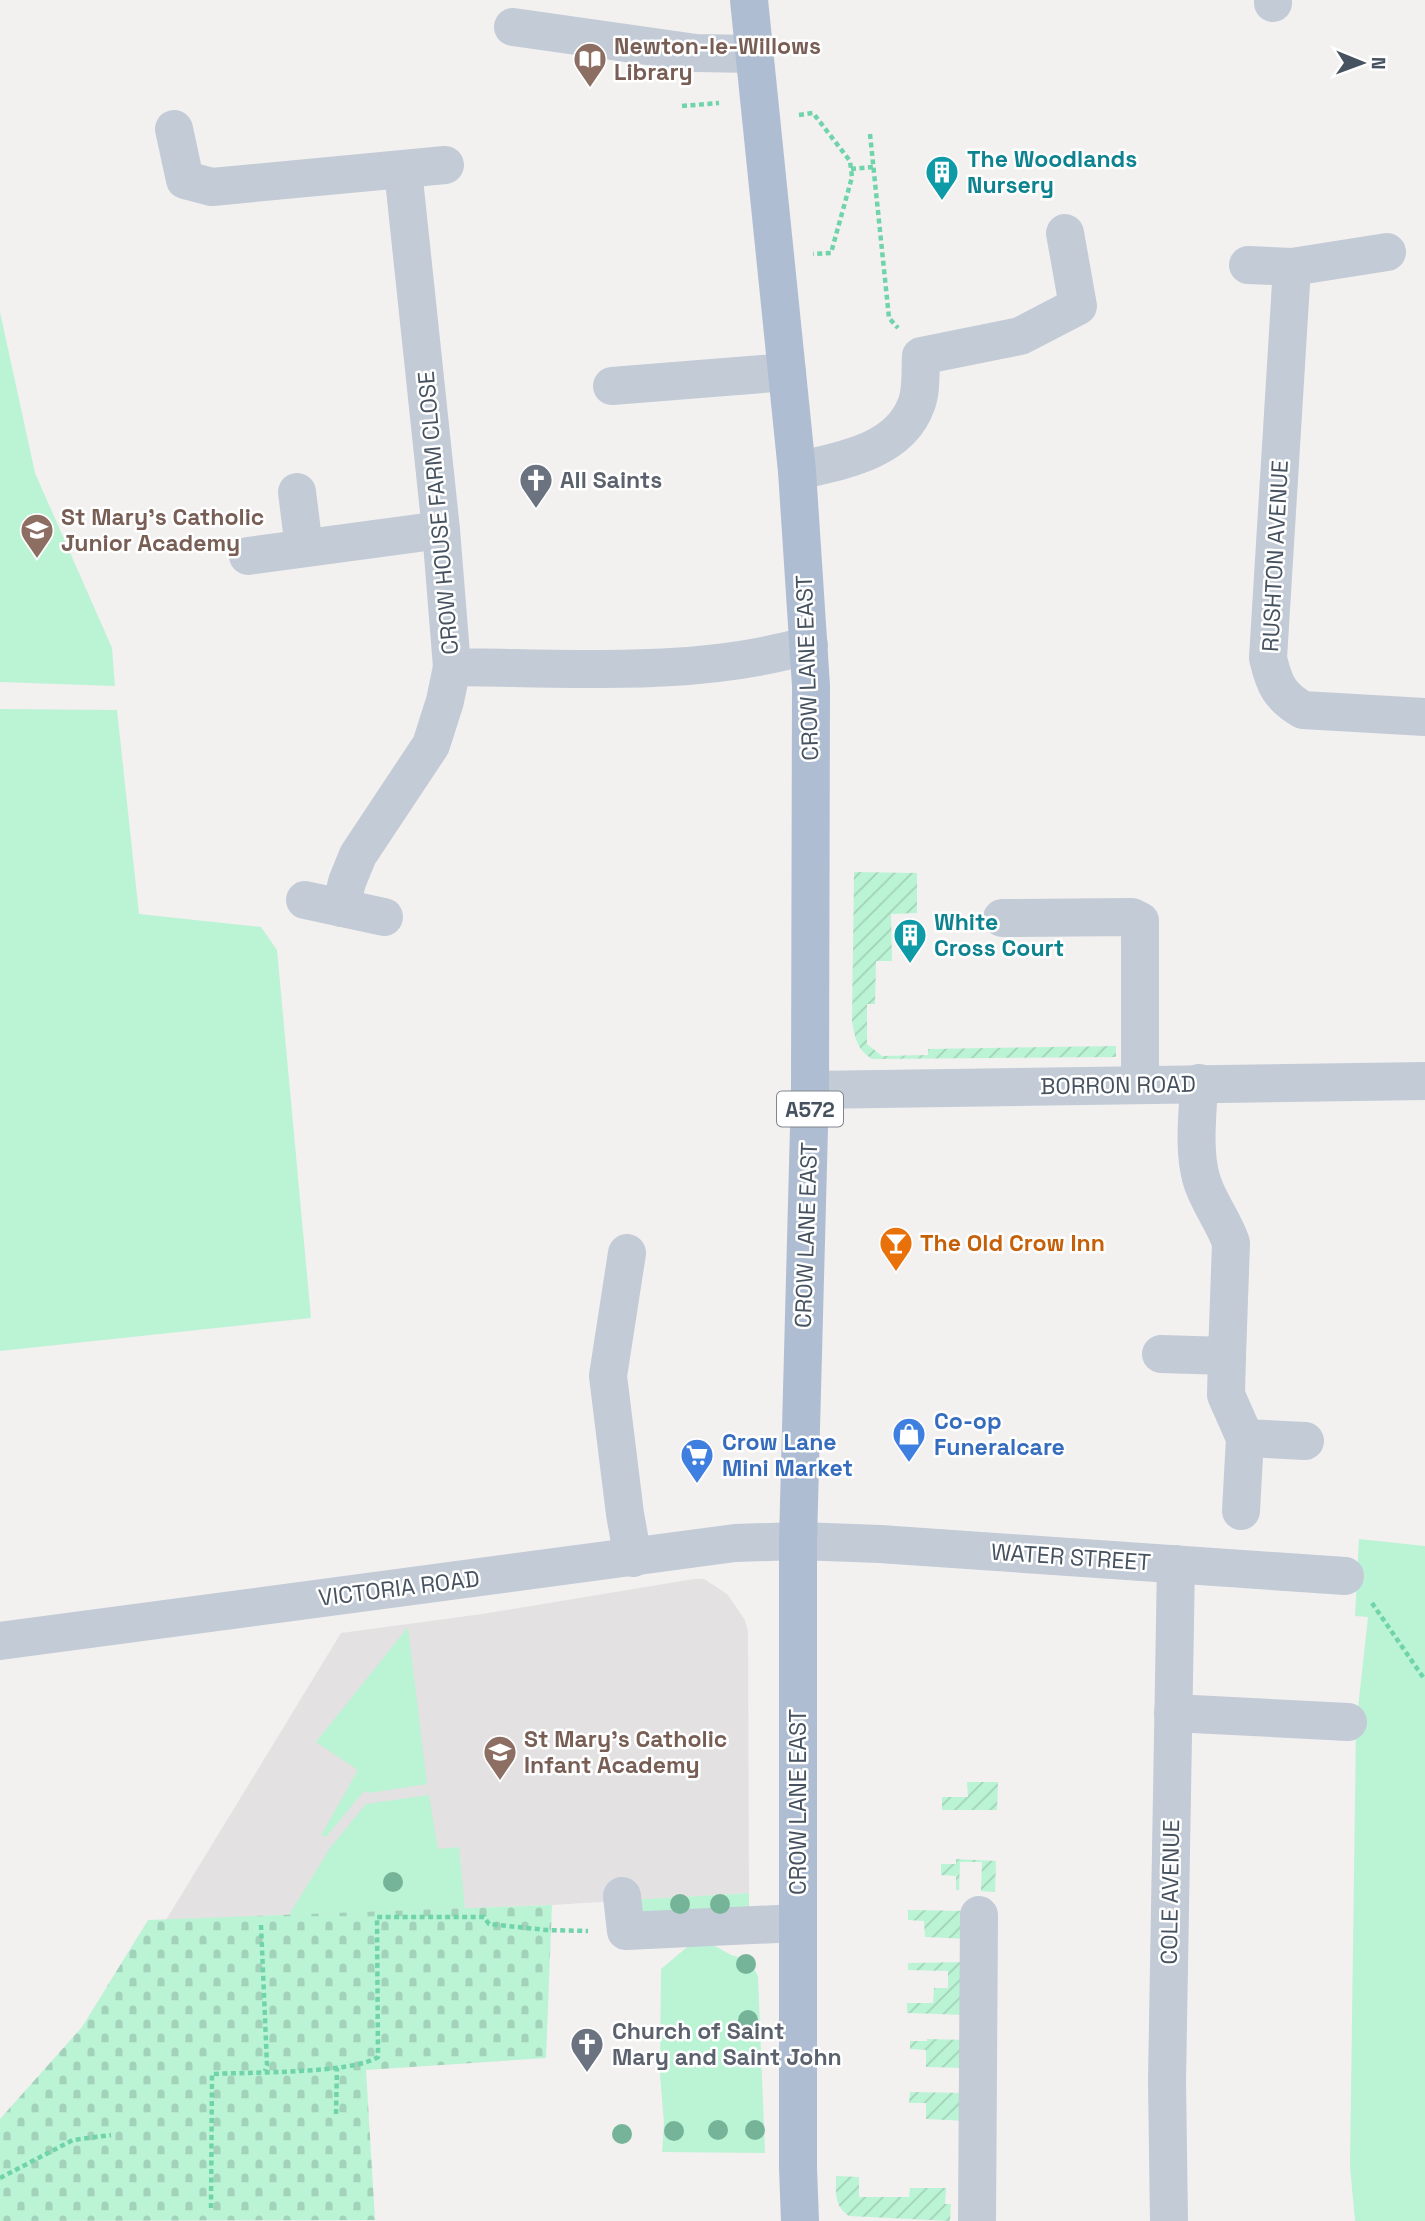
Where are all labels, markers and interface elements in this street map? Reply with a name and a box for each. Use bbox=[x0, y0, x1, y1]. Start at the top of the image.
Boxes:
north arrow bbox=[1327, 28, 1397, 98]
place label: Newton-le-Willows Library bbox=[614, 31, 821, 87]
library icon: Newton-le-Willows Library bbox=[571, 40, 609, 89]
text: N bbox=[1366, 57, 1391, 70]
place label: The Woodlands Nursery bbox=[967, 144, 1137, 200]
building icon: The Woodlands Nursery bbox=[923, 153, 961, 202]
street label: CROW HOUSE FARM CLOSE bbox=[411, 370, 465, 656]
street label: RUSHTON AVENUE bbox=[1255, 459, 1295, 653]
church icon: All Saints bbox=[517, 461, 555, 510]
place label: All Saints bbox=[560, 465, 662, 495]
place label: St Mary's Catholic Junior Academy bbox=[61, 502, 264, 558]
school or university icon: St Mary's Catholic Junior Academy bbox=[18, 511, 56, 560]
street label: CROW LANE EAST bbox=[789, 575, 825, 761]
place label: White Cross Court bbox=[934, 907, 1064, 963]
building icon: White Cross Court bbox=[891, 916, 929, 965]
street label: BORRON ROAD bbox=[1040, 1069, 1196, 1101]
road number: A572 bbox=[777, 1092, 843, 1126]
street label: CROW LANE EAST bbox=[788, 1142, 824, 1328]
bar icon: The Old Crow Inn bbox=[877, 1224, 915, 1273]
place label: The Old Crow Inn bbox=[920, 1228, 1105, 1258]
place label: Co-op Funeralcare bbox=[934, 1406, 1065, 1462]
shop icon: Co-op Funeralcare bbox=[890, 1415, 928, 1464]
place label: Crow Lane Mini Market bbox=[722, 1427, 853, 1483]
supermarket icon: Crow Lane Mini Market bbox=[678, 1436, 716, 1485]
street label: WATER STREET bbox=[990, 1536, 1152, 1578]
street label: VICTORIA ROAD bbox=[317, 1563, 481, 1613]
street label: CROW LANE EAST bbox=[783, 1709, 813, 1895]
place label: St Mary's Catholic Infant Academy bbox=[524, 1724, 727, 1780]
school or university icon: St Mary's Catholic Infant Academy bbox=[481, 1733, 519, 1782]
street label: COLE AVENUE bbox=[1154, 1819, 1186, 1965]
place label: Church of Saint Mary and Saint John bbox=[612, 2016, 842, 2072]
church icon: Church of Saint Mary and Saint John bbox=[568, 2025, 606, 2074]

